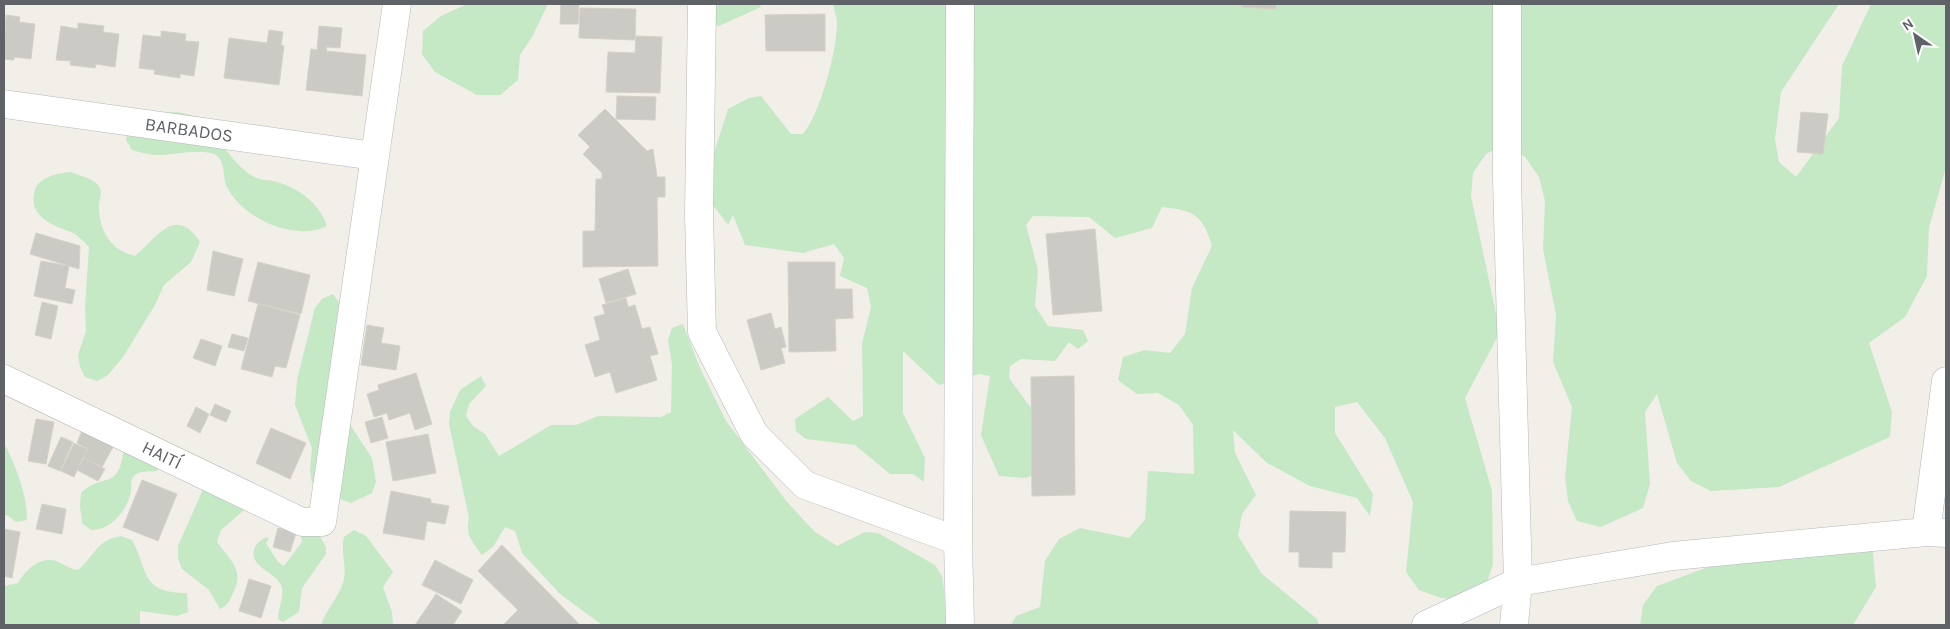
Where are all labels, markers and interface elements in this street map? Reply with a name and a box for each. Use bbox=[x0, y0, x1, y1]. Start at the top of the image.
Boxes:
north arrow bbox=[1890, 10, 1940, 60]
text: N bbox=[1899, 15, 1917, 34]
street label: BARBADOS bbox=[144, 113, 234, 147]
street label: HAITÍ bbox=[139, 435, 187, 474]

